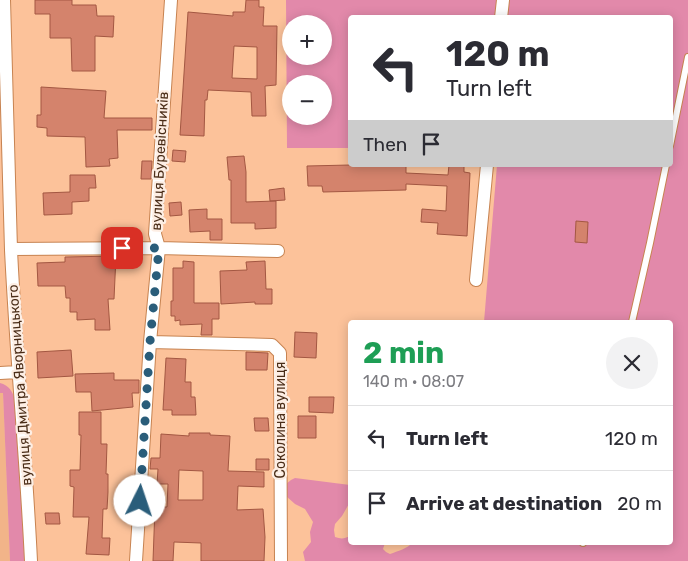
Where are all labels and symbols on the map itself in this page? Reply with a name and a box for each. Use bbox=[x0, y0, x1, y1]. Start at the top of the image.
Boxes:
street label: вулиця Буревісників bbox=[148, 91, 172, 231]
pin bbox=[101, 227, 143, 269]
street label: вулиця Дмитра Яворницького bbox=[4, 284, 36, 486]
street label: Соколина вулиця bbox=[272, 362, 289, 478]
position arrow bbox=[113, 474, 165, 526]

